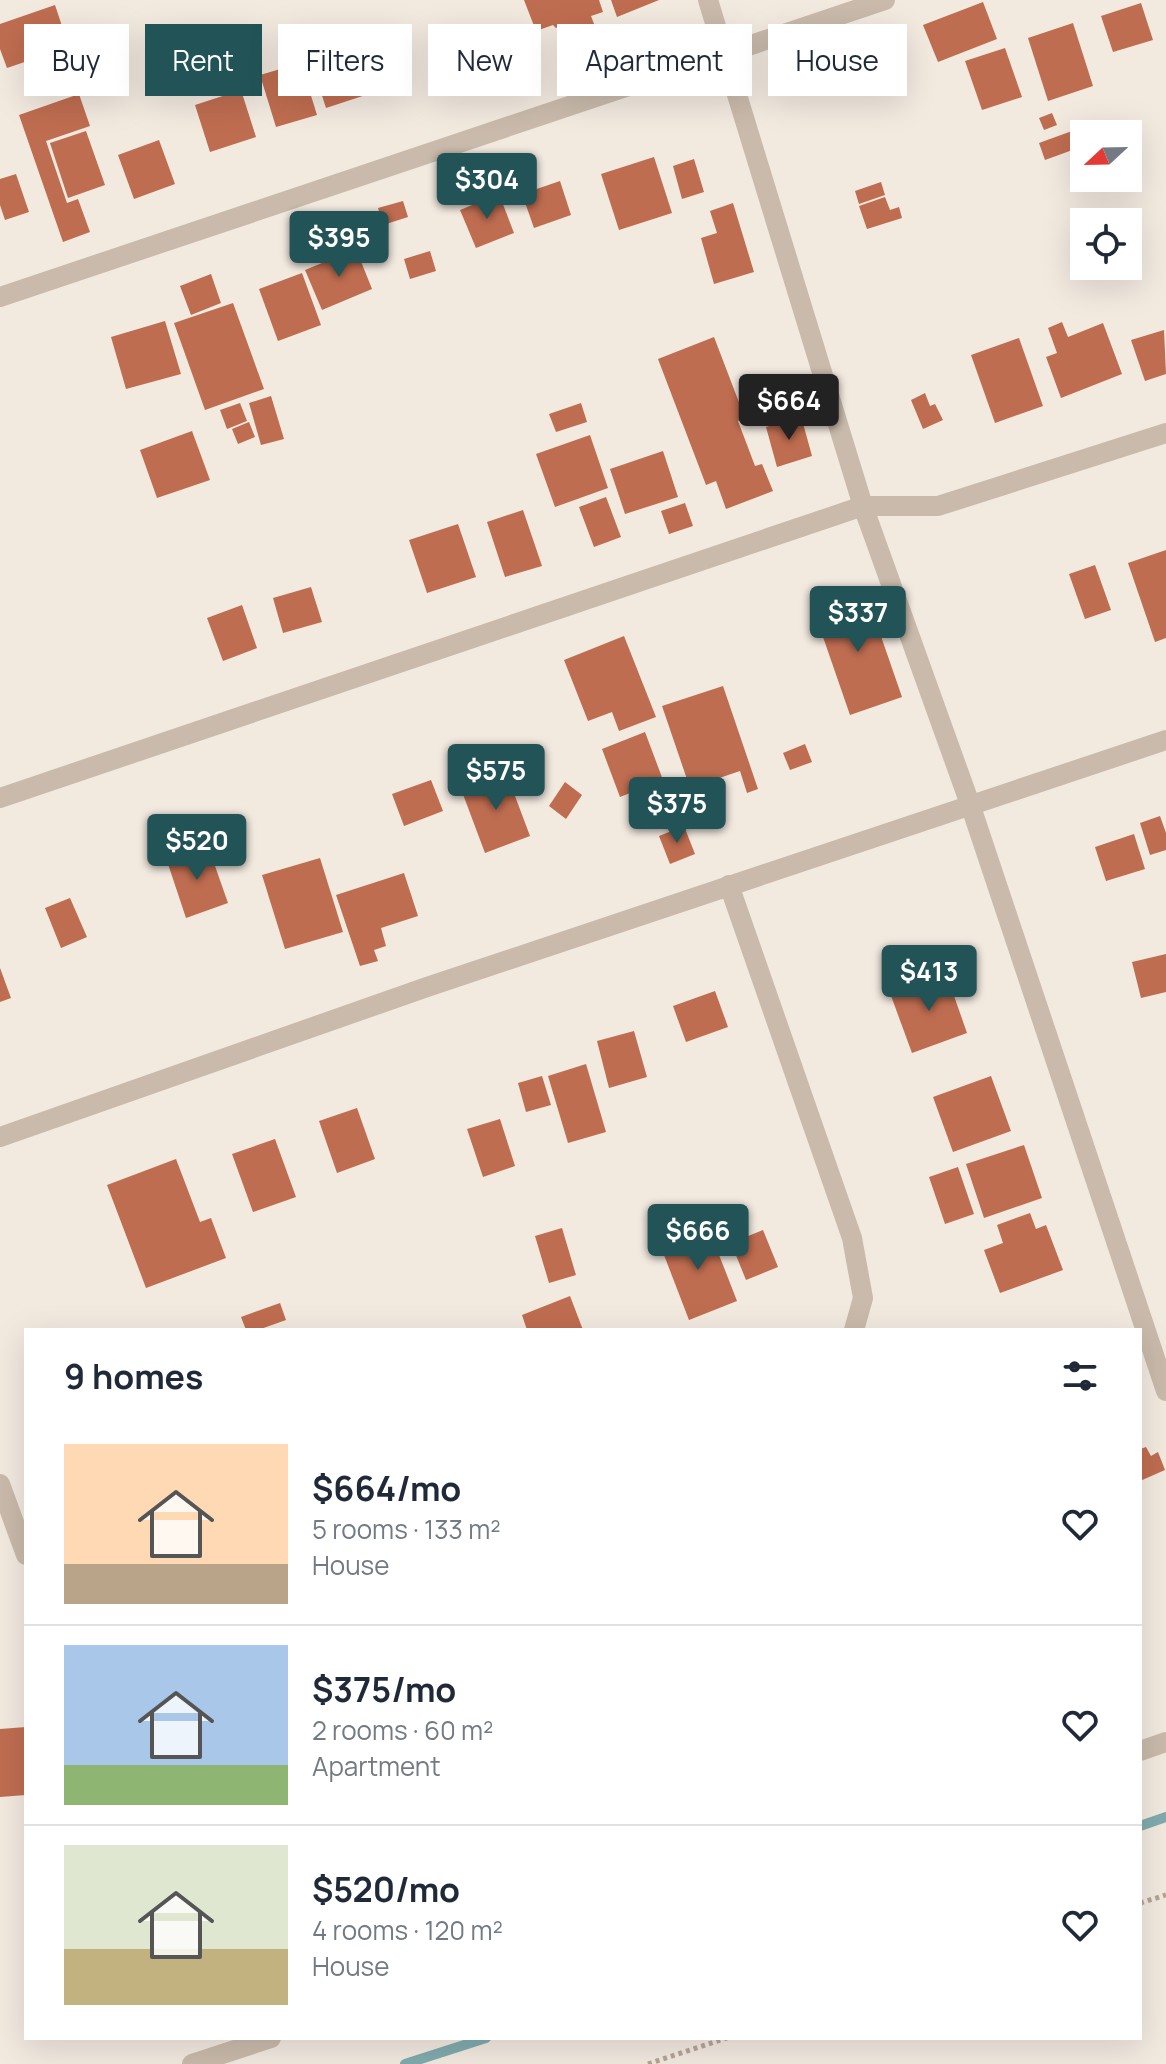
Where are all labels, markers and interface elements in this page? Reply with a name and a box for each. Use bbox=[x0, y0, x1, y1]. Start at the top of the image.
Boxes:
chip: Buy bbox=[24, 24, 129, 96]
chip: Rent bbox=[145, 24, 262, 96]
chip: Filters bbox=[278, 24, 412, 96]
chip: New bbox=[428, 24, 541, 96]
chip: Apartment bbox=[557, 24, 752, 96]
chip: House bbox=[768, 24, 907, 96]
north arrow bbox=[1070, 120, 1142, 192]
map controls bbox=[1070, 120, 1142, 280]
pin: $304 bbox=[440, 153, 534, 221]
text: $304 bbox=[455, 161, 519, 197]
button: locate bbox=[1070, 208, 1142, 280]
pin: $395 bbox=[292, 211, 386, 279]
text: $395 bbox=[308, 219, 370, 255]
pin: $664 bbox=[742, 374, 836, 442]
text: $664 bbox=[757, 382, 821, 418]
pin: $337 bbox=[811, 586, 905, 654]
text: $337 bbox=[828, 594, 888, 630]
pin: $575 bbox=[449, 744, 543, 812]
text: $575 bbox=[466, 752, 526, 788]
pin: $375 bbox=[630, 777, 724, 845]
text: $375 bbox=[647, 785, 707, 821]
pin: $520 bbox=[150, 814, 244, 882]
text: $520 bbox=[165, 822, 229, 858]
pin: $413 bbox=[882, 945, 976, 1013]
text: $413 bbox=[900, 953, 958, 989]
pin: $666 bbox=[651, 1204, 745, 1272]
text: $666 bbox=[666, 1212, 730, 1248]
text: 9 homes bbox=[64, 1353, 203, 1399]
icon: filters bbox=[1058, 1354, 1102, 1398]
text: $664/mo bbox=[312, 1465, 461, 1511]
icon: home bbox=[128, 1476, 224, 1572]
icon: heart bbox=[1058, 1502, 1102, 1546]
text: 5 rooms · 133 m² bbox=[312, 1511, 501, 1547]
text: House bbox=[312, 1547, 389, 1583]
text: $375/mo bbox=[312, 1666, 456, 1712]
icon: home bbox=[128, 1677, 224, 1773]
icon: heart bbox=[1058, 1703, 1102, 1747]
text: 2 rooms · 60 m² bbox=[312, 1712, 494, 1748]
text: Apartment bbox=[312, 1748, 441, 1784]
text: $520/mo bbox=[312, 1866, 460, 1912]
icon: home bbox=[128, 1877, 224, 1973]
icon: heart bbox=[1058, 1903, 1102, 1947]
text: 4 rooms · 120 m² bbox=[312, 1912, 503, 1948]
text: House bbox=[312, 1948, 389, 1984]

